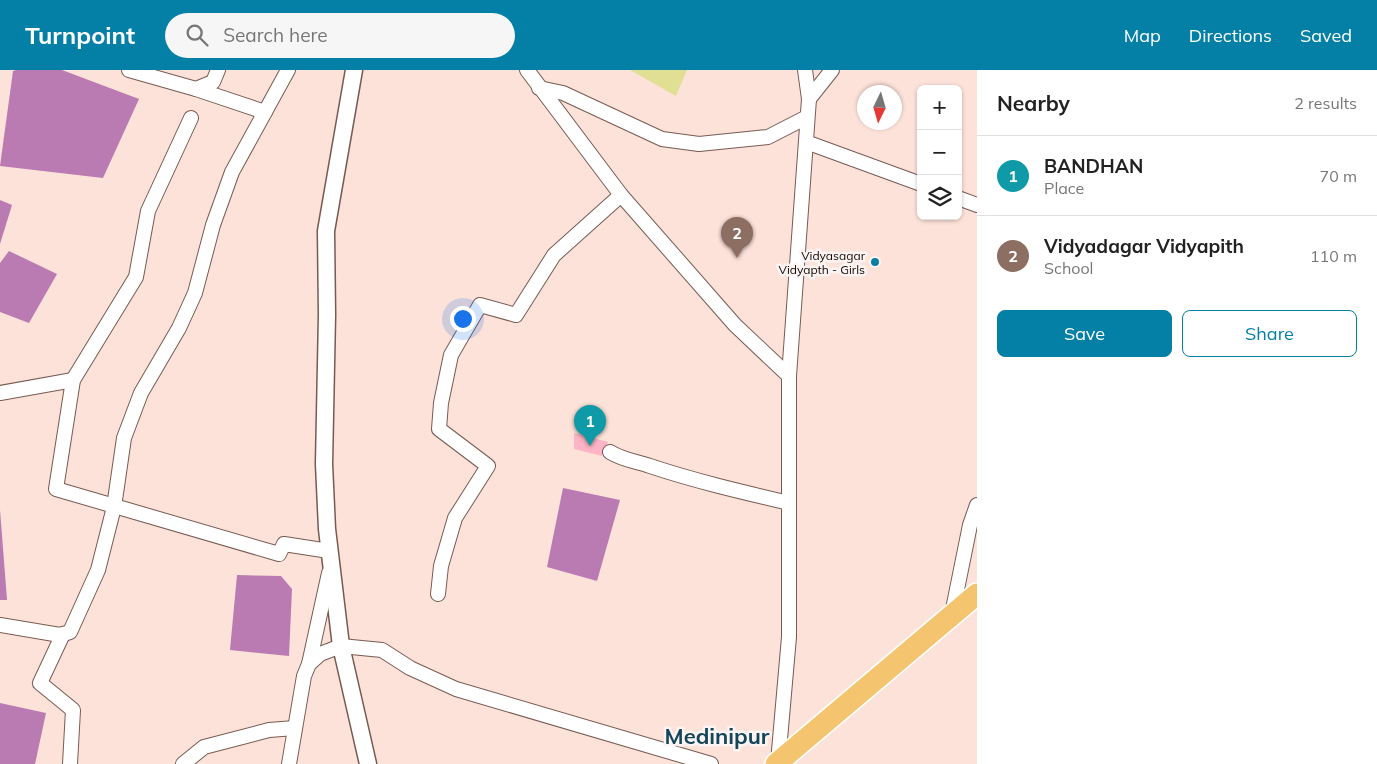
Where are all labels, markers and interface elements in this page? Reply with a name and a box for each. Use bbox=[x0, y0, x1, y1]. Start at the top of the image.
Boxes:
search box bbox=[165, 13, 515, 58]
text: Turnpoint bbox=[25, 20, 135, 50]
icon: search bbox=[183, 21, 211, 49]
text: Search here bbox=[223, 23, 328, 47]
text: Map bbox=[1124, 24, 1161, 47]
text: Directions bbox=[1189, 24, 1272, 47]
text: Saved bbox=[1300, 24, 1352, 47]
north arrow bbox=[857, 85, 902, 130]
map controls bbox=[917, 85, 962, 220]
button: + bbox=[917, 85, 962, 130]
text: Nearby bbox=[997, 90, 1070, 116]
text: 2 results bbox=[1294, 93, 1357, 113]
button: − bbox=[917, 130, 962, 175]
text: BANDHAN bbox=[1044, 154, 1143, 178]
text: 1 bbox=[1008, 166, 1018, 186]
text: 70 m bbox=[1320, 166, 1357, 186]
button: layers bbox=[917, 175, 962, 220]
text: Place bbox=[1044, 178, 1084, 198]
pin: 2 bbox=[721, 217, 753, 258]
text: Vidyadagar Vidyapith bbox=[1044, 234, 1244, 258]
text: 2 bbox=[1008, 246, 1018, 266]
text: 110 m bbox=[1310, 246, 1357, 266]
place label: Vidyasagar Vidyapth - Girls bbox=[779, 248, 866, 277]
marker: Vidyasagar Vidyapth - Girls bbox=[869, 256, 881, 268]
text: School bbox=[1044, 258, 1093, 278]
your location bbox=[450, 306, 476, 332]
button: Save bbox=[997, 310, 1172, 357]
button: Share bbox=[1182, 310, 1357, 357]
pin: 1 bbox=[574, 405, 606, 446]
district label: Medinipur bbox=[665, 722, 770, 750]

